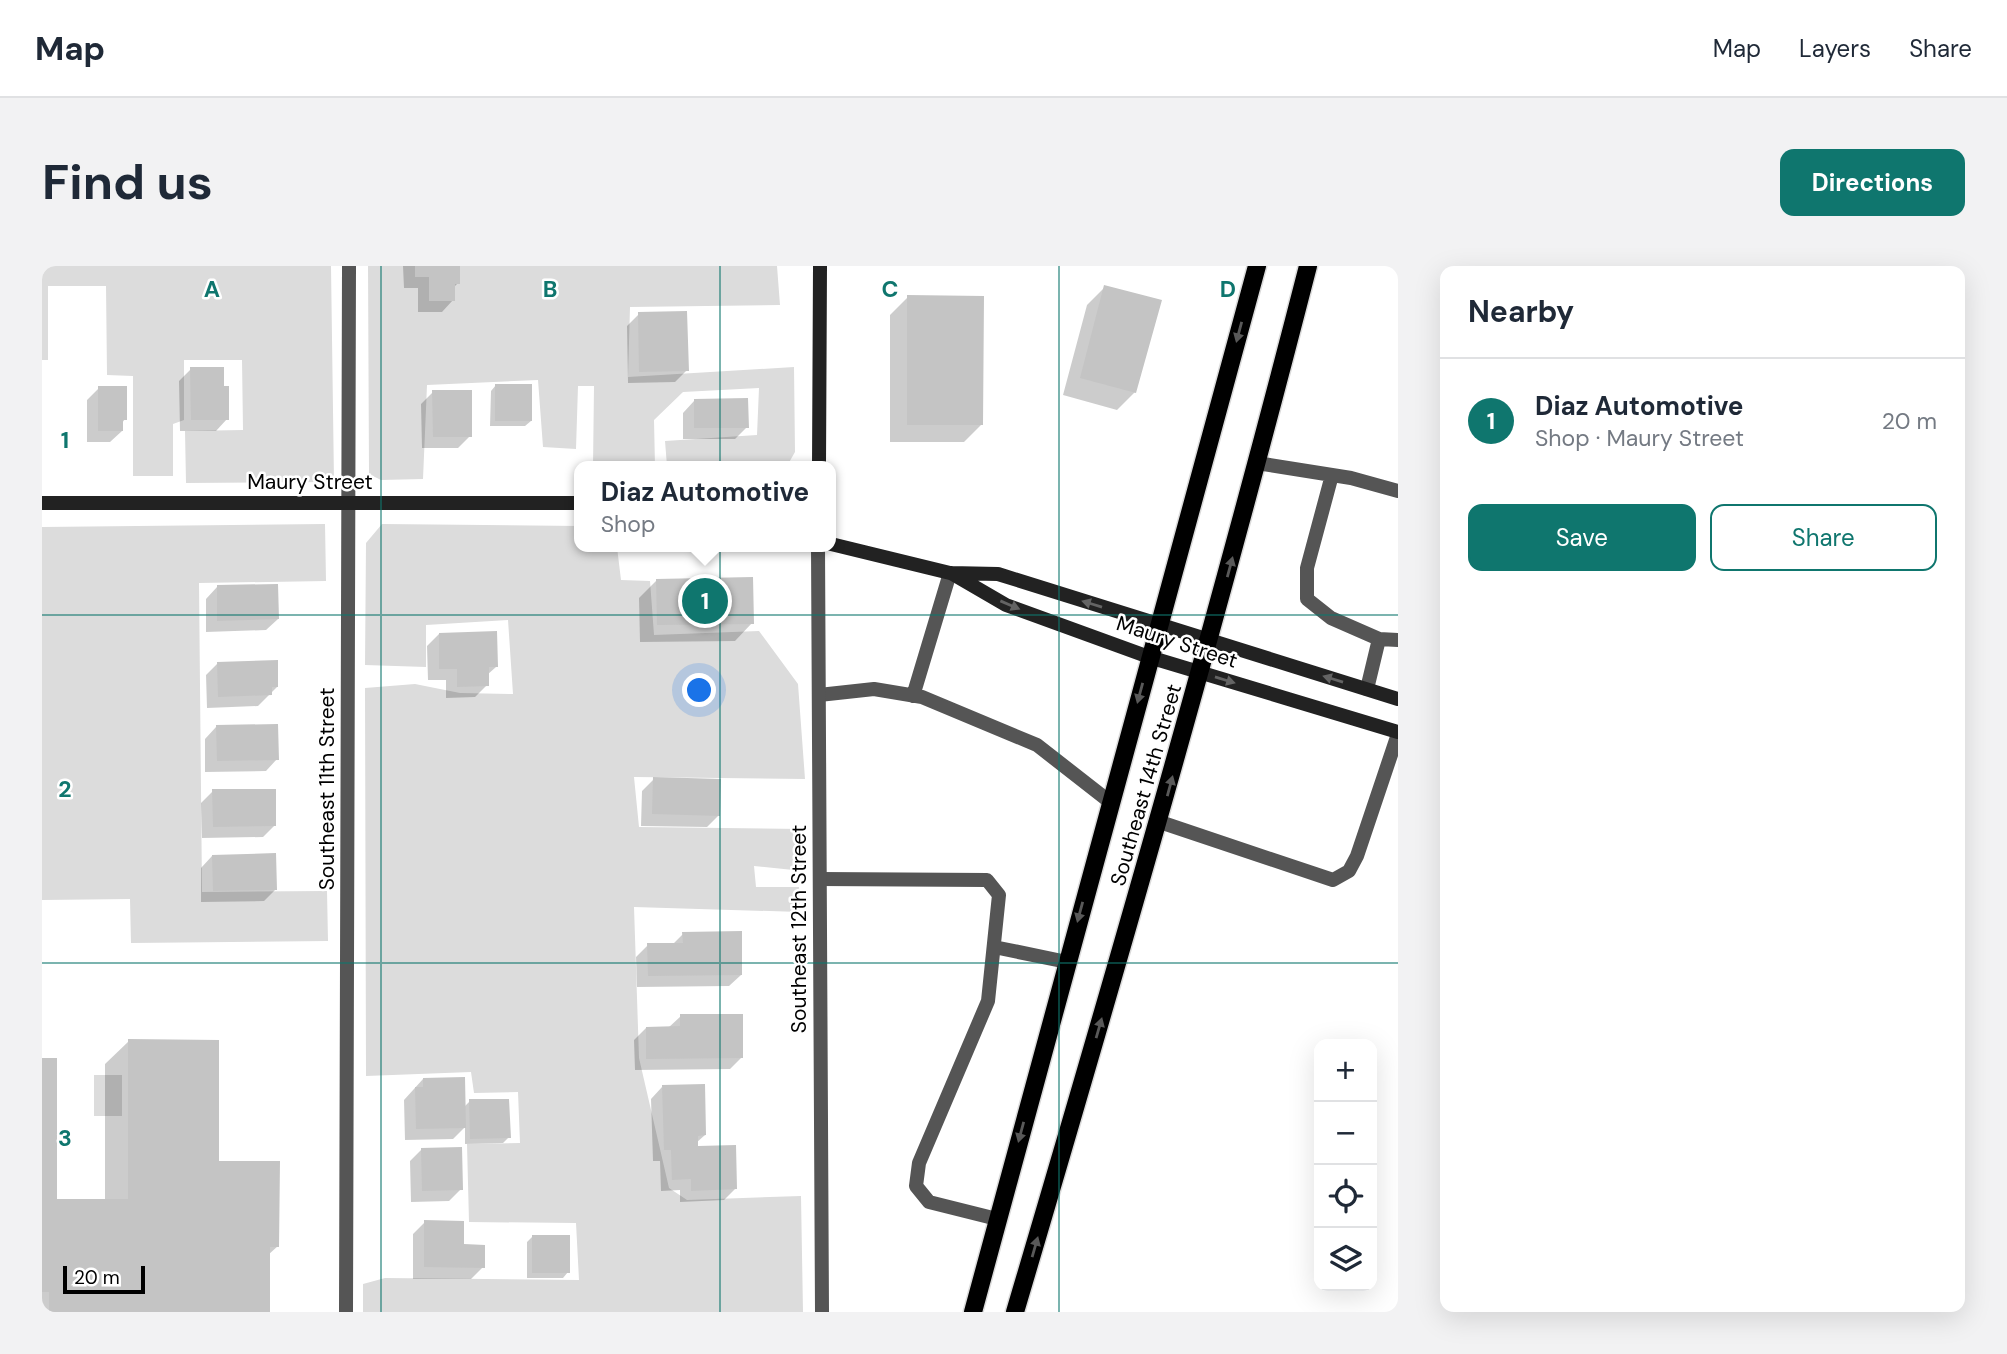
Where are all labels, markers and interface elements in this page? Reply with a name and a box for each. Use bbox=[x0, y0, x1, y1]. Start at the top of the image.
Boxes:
text: Map bbox=[35, 27, 105, 70]
text: Map bbox=[1713, 33, 1761, 64]
text: Layers bbox=[1799, 33, 1871, 64]
text: Share bbox=[1909, 33, 1972, 64]
button: Directions bbox=[1780, 149, 1965, 216]
text: Find us bbox=[42, 150, 213, 214]
text: A bbox=[204, 274, 220, 304]
text: B bbox=[543, 274, 557, 304]
text: C bbox=[882, 274, 898, 304]
text: D bbox=[1220, 274, 1236, 304]
text: Nearby bbox=[1468, 292, 1574, 331]
one-way arrow bbox=[1233, 321, 1244, 343]
text: Diaz Automotive bbox=[1535, 389, 1744, 423]
text: 1 bbox=[1487, 406, 1495, 436]
text: 20 m bbox=[1882, 406, 1937, 436]
text: Shop · Maury Street bbox=[1535, 423, 1744, 453]
text: 1 bbox=[61, 425, 69, 455]
popup bbox=[574, 461, 836, 552]
street label: Maury Street bbox=[247, 468, 373, 496]
text: Diaz Automotive bbox=[601, 475, 809, 509]
button: Save bbox=[1468, 504, 1696, 571]
button: Share bbox=[1710, 504, 1937, 571]
text: Shop bbox=[601, 509, 655, 539]
one-way arrow bbox=[1226, 556, 1236, 577]
pin: 1 bbox=[682, 575, 728, 627]
one-way arrow bbox=[1081, 598, 1102, 608]
one-way arrow bbox=[1000, 600, 1021, 611]
street label: Maury Street bbox=[1113, 609, 1241, 675]
your location bbox=[682, 673, 716, 707]
one-way arrow bbox=[1322, 673, 1343, 683]
one-way arrow bbox=[1214, 676, 1235, 686]
street label: Southeast 14th Street bbox=[1104, 681, 1188, 889]
one-way arrow bbox=[1134, 683, 1144, 704]
street label: Southeast 11th Street bbox=[313, 688, 341, 890]
text: 2 bbox=[58, 774, 72, 804]
one-way arrow bbox=[1165, 776, 1175, 797]
street label: Southeast 12th Street bbox=[785, 825, 813, 1033]
one-way arrow bbox=[1074, 902, 1085, 924]
one-way arrow bbox=[1094, 1018, 1104, 1039]
map controls bbox=[1314, 1039, 1377, 1291]
button: + bbox=[1314, 1039, 1377, 1102]
button: − bbox=[1314, 1102, 1377, 1165]
one-way arrow bbox=[1015, 1121, 1026, 1143]
text: 3 bbox=[58, 1123, 72, 1153]
button: locate bbox=[1314, 1165, 1377, 1228]
button: layers bbox=[1314, 1228, 1377, 1291]
one-way arrow bbox=[1030, 1236, 1040, 1257]
scale bar bbox=[63, 1263, 145, 1295]
text: 20 m bbox=[74, 1265, 120, 1290]

